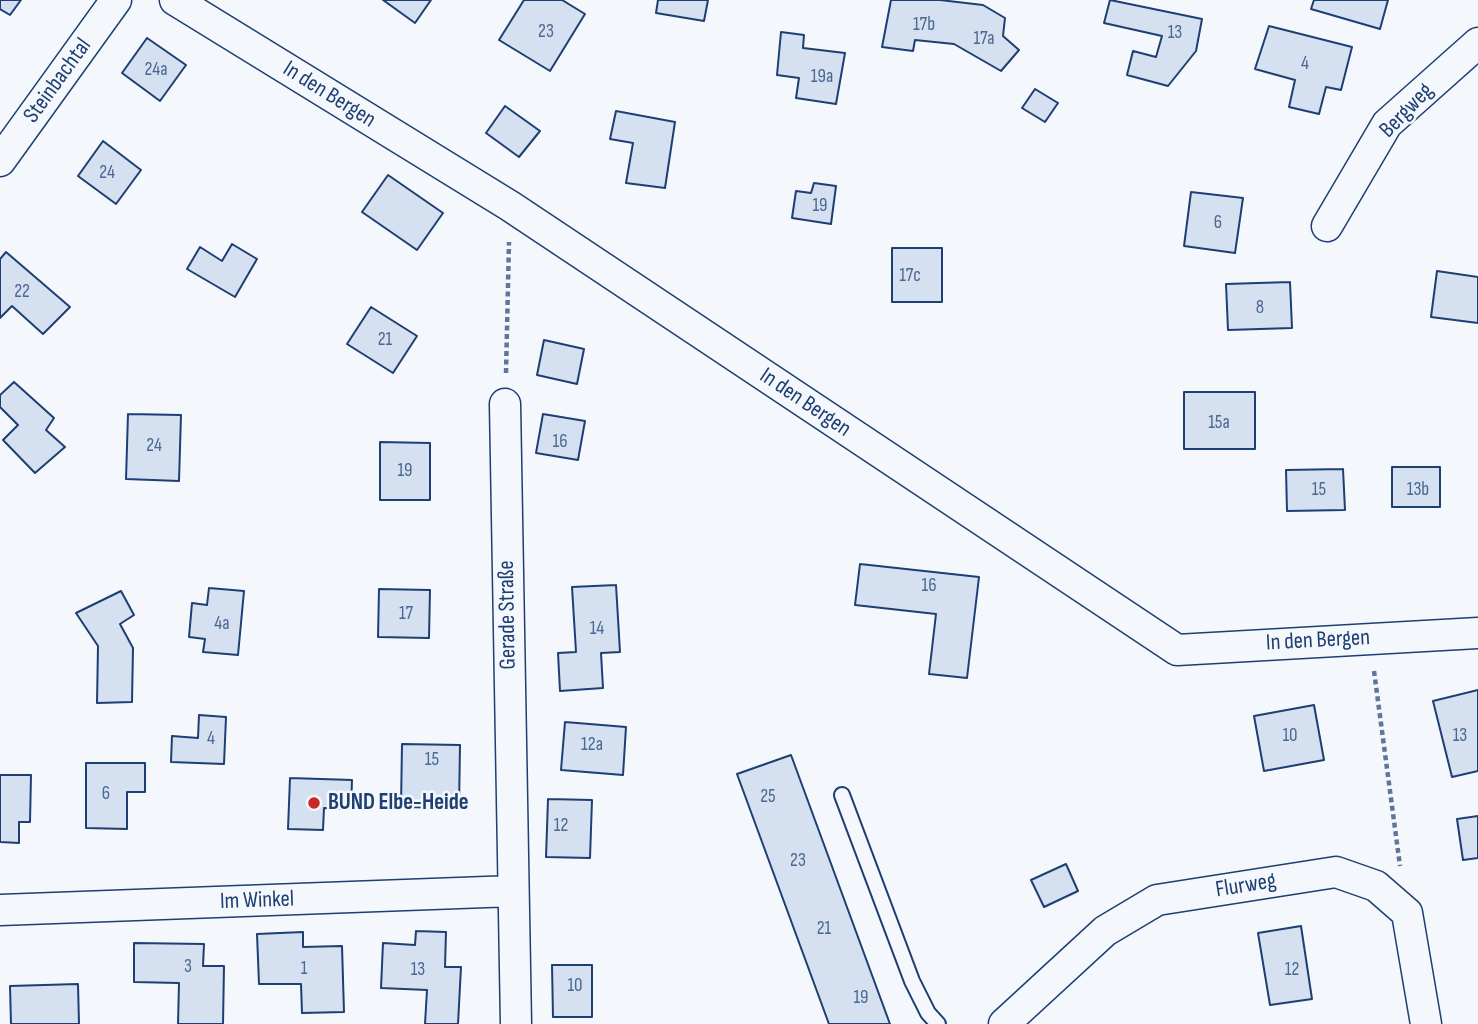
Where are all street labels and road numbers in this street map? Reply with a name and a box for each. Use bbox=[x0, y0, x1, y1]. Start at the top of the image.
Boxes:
street label: Steinbachtal bbox=[18, 33, 98, 129]
street label: In den Bergen bbox=[278, 56, 380, 134]
street label: Bergweg bbox=[1374, 78, 1440, 144]
street label: In den Bergen bbox=[754, 362, 856, 444]
street label: Gerade Straße bbox=[493, 560, 523, 670]
street label: In den Bergen bbox=[1265, 624, 1371, 658]
street label: Flurweg bbox=[1214, 868, 1278, 904]
street label: Im Winkel bbox=[219, 886, 295, 916]

